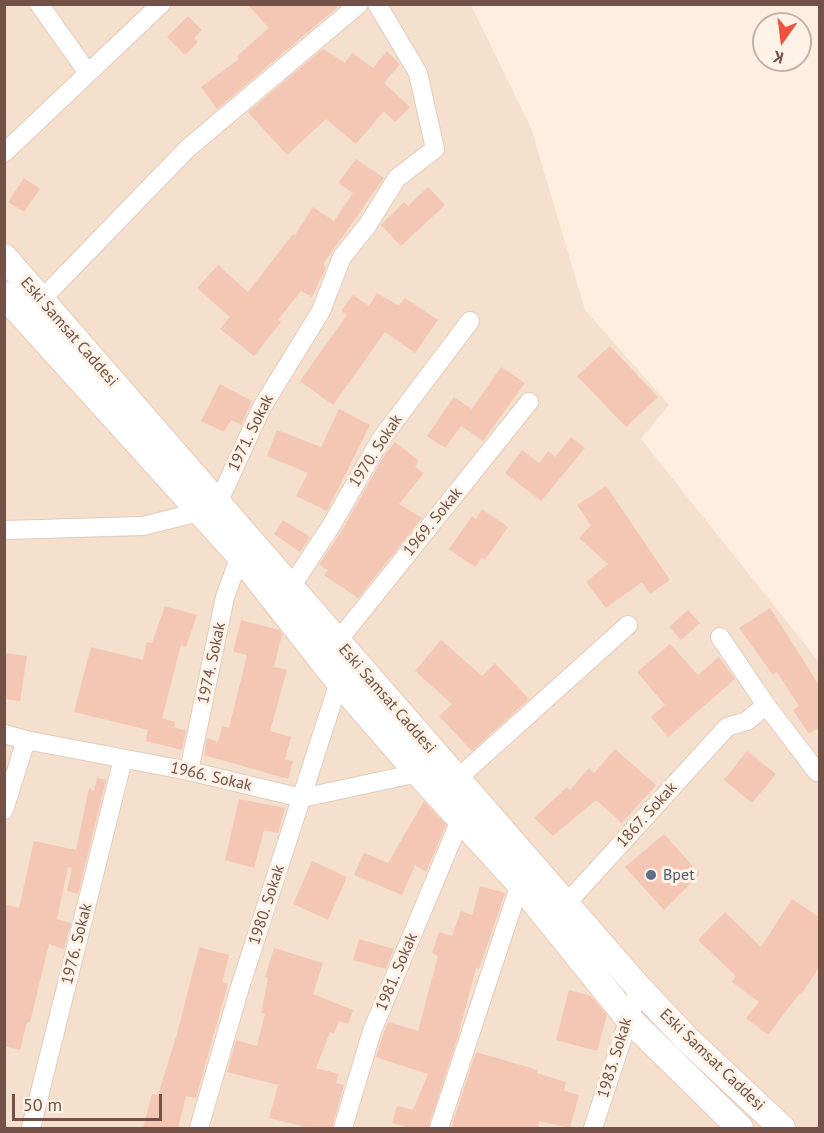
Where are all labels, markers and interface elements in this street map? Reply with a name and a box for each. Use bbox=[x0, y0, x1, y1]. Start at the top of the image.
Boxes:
north arrow bbox=[752, 12, 812, 72]
text: K bbox=[771, 47, 785, 68]
street label: Eski Samsat Caddesi bbox=[16, 273, 122, 391]
street label: 1971. Sokak bbox=[224, 392, 278, 474]
street label: 1970. Sokak bbox=[345, 411, 407, 491]
street label: 1969. Sokak bbox=[399, 484, 467, 560]
street label: 1974. Sokak bbox=[194, 620, 230, 706]
street label: Eski Samsat Caddesi bbox=[334, 640, 440, 758]
street label: 1966. Sokak bbox=[168, 758, 254, 796]
street label: 1867. Sokak bbox=[613, 778, 681, 852]
street label: 1980. Sokak bbox=[245, 863, 289, 947]
place label: Bpet bbox=[663, 865, 695, 885]
marker: Bpet bbox=[644, 868, 658, 882]
street label: 1976. Sokak bbox=[58, 901, 96, 987]
street label: 1981. Sokak bbox=[372, 930, 422, 1014]
street label: Eski Samsat Caddesi bbox=[656, 1005, 768, 1115]
street label: 1983. Sokak bbox=[594, 1016, 636, 1100]
scale bar bbox=[15, 1082, 165, 1120]
text: 50 m bbox=[23, 1093, 62, 1116]

